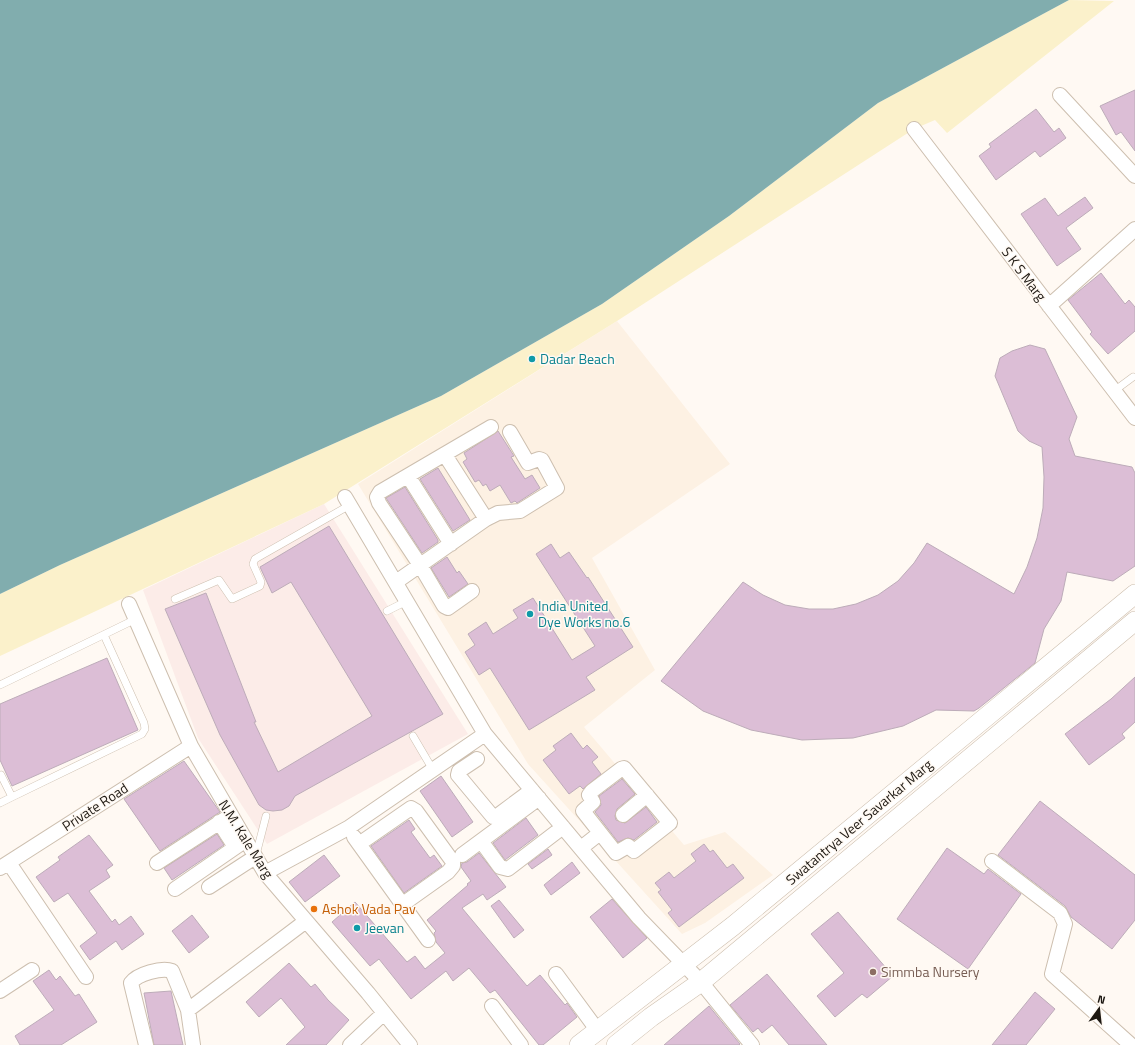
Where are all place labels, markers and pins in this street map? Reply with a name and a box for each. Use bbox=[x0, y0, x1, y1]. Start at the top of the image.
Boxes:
place label: Dadar Beach bbox=[540, 348, 615, 369]
marker: Dadar Beach bbox=[527, 354, 537, 364]
place label: India United Dye Works no.6 bbox=[538, 595, 630, 632]
marker: India United Dye Works no.6 bbox=[525, 609, 535, 619]
place label: Ashok Vada Pav bbox=[322, 898, 416, 919]
marker: Ashok Vada Pav bbox=[309, 904, 319, 914]
place label: Jeevan bbox=[365, 917, 404, 938]
marker: Jeevan bbox=[352, 923, 362, 933]
place label: Simmba Nursery bbox=[881, 961, 980, 982]
marker: Simmba Nursery bbox=[868, 967, 878, 977]

